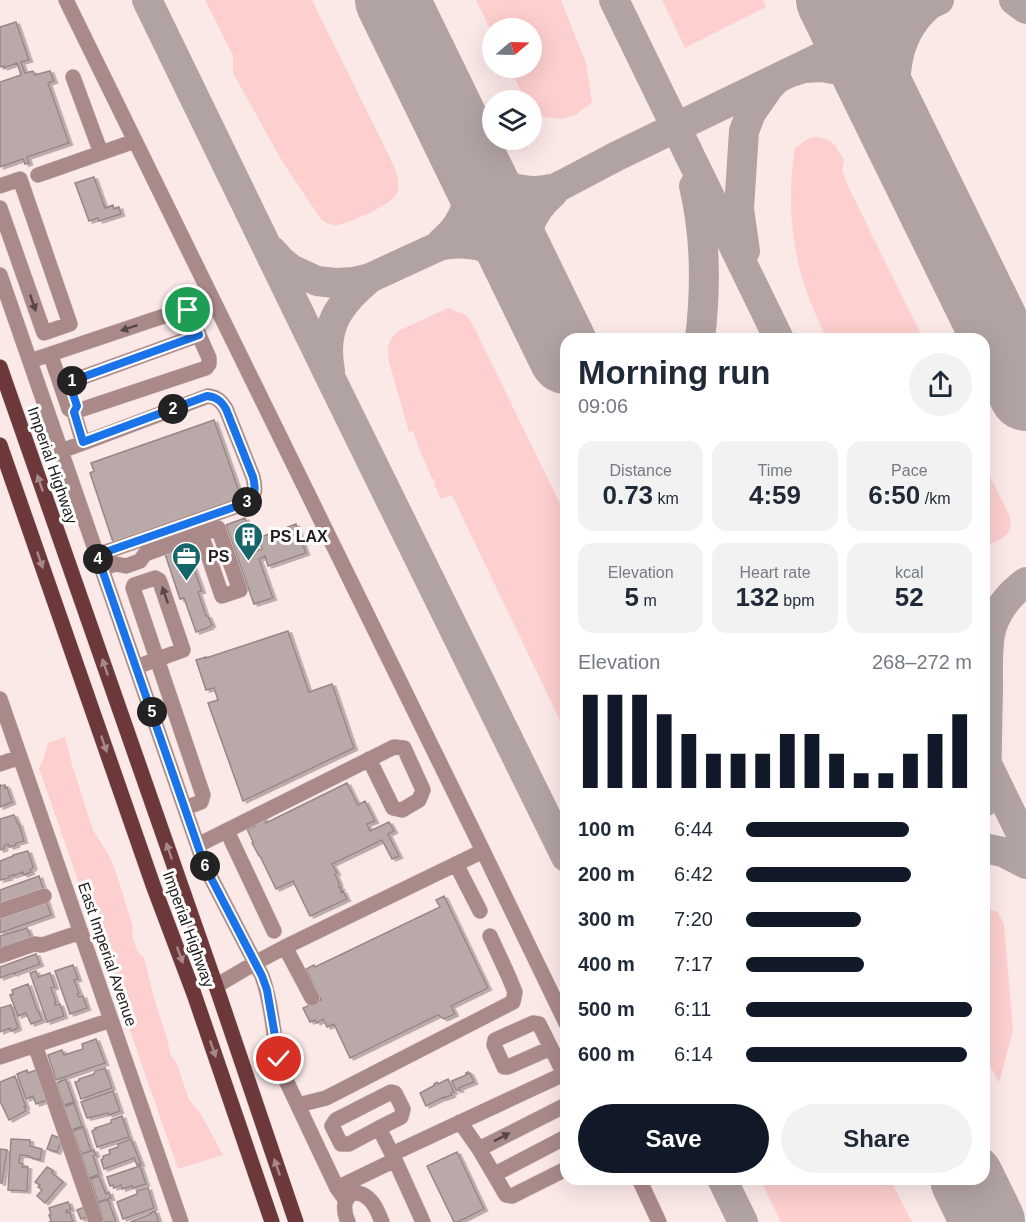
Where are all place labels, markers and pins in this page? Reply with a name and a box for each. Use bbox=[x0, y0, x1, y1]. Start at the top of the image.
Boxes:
pin bbox=[162, 284, 213, 335]
pin: 1 bbox=[57, 366, 87, 396]
pin: 2 bbox=[158, 394, 188, 424]
pin: 3 bbox=[232, 487, 262, 517]
building icon: PS LAX bbox=[233, 520, 265, 562]
place label: PS LAX bbox=[270, 528, 328, 545]
office icon: PS bbox=[171, 540, 203, 582]
pin: 4 bbox=[83, 544, 113, 574]
place label: PS bbox=[208, 548, 230, 565]
pin: 5 bbox=[137, 697, 167, 727]
pin: 6 bbox=[190, 851, 220, 881]
pin bbox=[253, 1033, 304, 1084]

